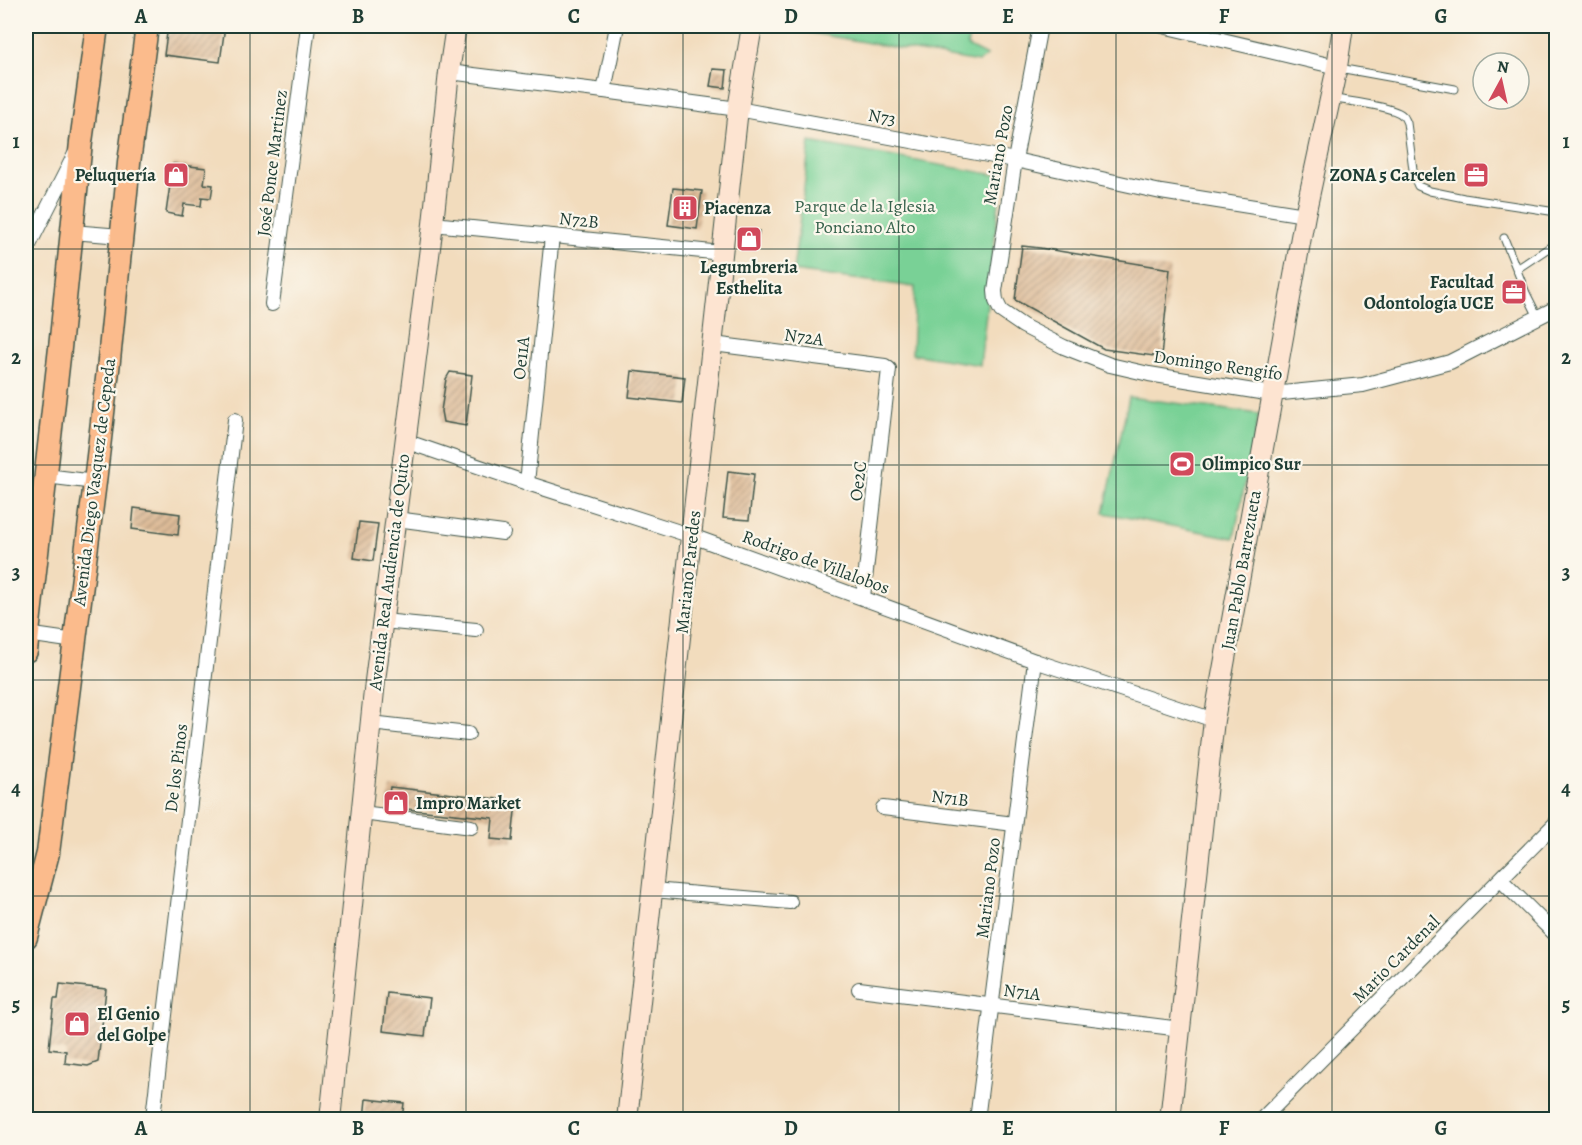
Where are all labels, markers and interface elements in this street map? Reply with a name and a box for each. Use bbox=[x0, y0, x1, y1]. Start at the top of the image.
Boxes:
text: A bbox=[134, 3, 148, 30]
text: B bbox=[352, 3, 364, 30]
text: C bbox=[568, 3, 580, 30]
text: D bbox=[784, 3, 798, 30]
text: E bbox=[1002, 3, 1014, 30]
text: F bbox=[1219, 3, 1230, 30]
text: G bbox=[1434, 3, 1448, 30]
north arrow bbox=[1471, 51, 1531, 111]
text: N bbox=[1496, 55, 1511, 79]
street label: José Ponce Martinez bbox=[251, 88, 293, 238]
street label: N73 bbox=[866, 103, 898, 131]
street label: Mariano Pozo bbox=[977, 103, 1019, 207]
text: 1 bbox=[12, 128, 20, 155]
text: 1 bbox=[1562, 128, 1570, 155]
shop icon: Peluquería bbox=[161, 160, 191, 190]
office icon: ZONA 5 Carcelen bbox=[1461, 160, 1491, 190]
place label: Peluquería bbox=[75, 163, 156, 187]
place label: ZONA 5 Carcelen bbox=[1329, 163, 1456, 187]
building icon: Piacenza bbox=[670, 193, 700, 223]
park label: Parque de la Iglesia Ponciano Alto bbox=[794, 194, 936, 239]
place label: Piacenza bbox=[704, 196, 771, 220]
street label: N72B bbox=[558, 206, 600, 234]
shop icon: Legumbreria Esthelita bbox=[734, 224, 764, 254]
place label: Legumbreria Esthelita bbox=[700, 255, 798, 300]
place label: Facultad Odontología UCE bbox=[1364, 270, 1494, 315]
office icon: Facultad Odontología UCE bbox=[1499, 277, 1529, 307]
street label: N72A bbox=[783, 322, 826, 352]
street label: Oe11A bbox=[507, 335, 535, 381]
text: 2 bbox=[11, 344, 21, 371]
street label: Domingo Rengifo bbox=[1152, 344, 1284, 386]
text: 2 bbox=[1561, 344, 1571, 371]
street label: Avenida Diego Vasquez de Cepeda bbox=[67, 356, 121, 608]
sports icon: Olimpico Sur bbox=[1167, 449, 1197, 479]
street label: Avenida Real Audiencia de Quito bbox=[362, 452, 415, 693]
place label: Olimpico Sur bbox=[1202, 452, 1302, 476]
street label: Oe2C bbox=[844, 460, 872, 502]
street label: Juan Pablo Barrezueta bbox=[1215, 487, 1267, 652]
street label: Mariano Paredes bbox=[670, 509, 706, 635]
street label: Rodrigo de Villalobos bbox=[739, 524, 893, 600]
text: 3 bbox=[12, 559, 20, 586]
text: 3 bbox=[1562, 559, 1570, 586]
street label: De los Pinos bbox=[159, 722, 193, 814]
text: 4 bbox=[11, 775, 21, 802]
text: 4 bbox=[1561, 775, 1571, 802]
street label: N71B bbox=[930, 784, 970, 812]
shop icon: Impro Market bbox=[381, 788, 411, 818]
place label: Impro Market bbox=[416, 791, 521, 815]
street label: Mariano Pozo bbox=[970, 836, 1006, 940]
street label: Mario Cardenal bbox=[1347, 910, 1445, 1008]
street label: N71A bbox=[1002, 978, 1042, 1006]
text: 5 bbox=[12, 991, 20, 1018]
text: 5 bbox=[1562, 991, 1570, 1018]
place label: El Genio del Golpe bbox=[97, 1002, 166, 1047]
shop icon: El Genio del Golpe bbox=[62, 1009, 92, 1039]
text: A bbox=[134, 1115, 148, 1142]
text: B bbox=[352, 1115, 364, 1142]
text: C bbox=[568, 1115, 580, 1142]
text: D bbox=[784, 1115, 798, 1142]
text: E bbox=[1002, 1115, 1014, 1142]
text: F bbox=[1219, 1115, 1230, 1142]
text: G bbox=[1434, 1115, 1448, 1142]

